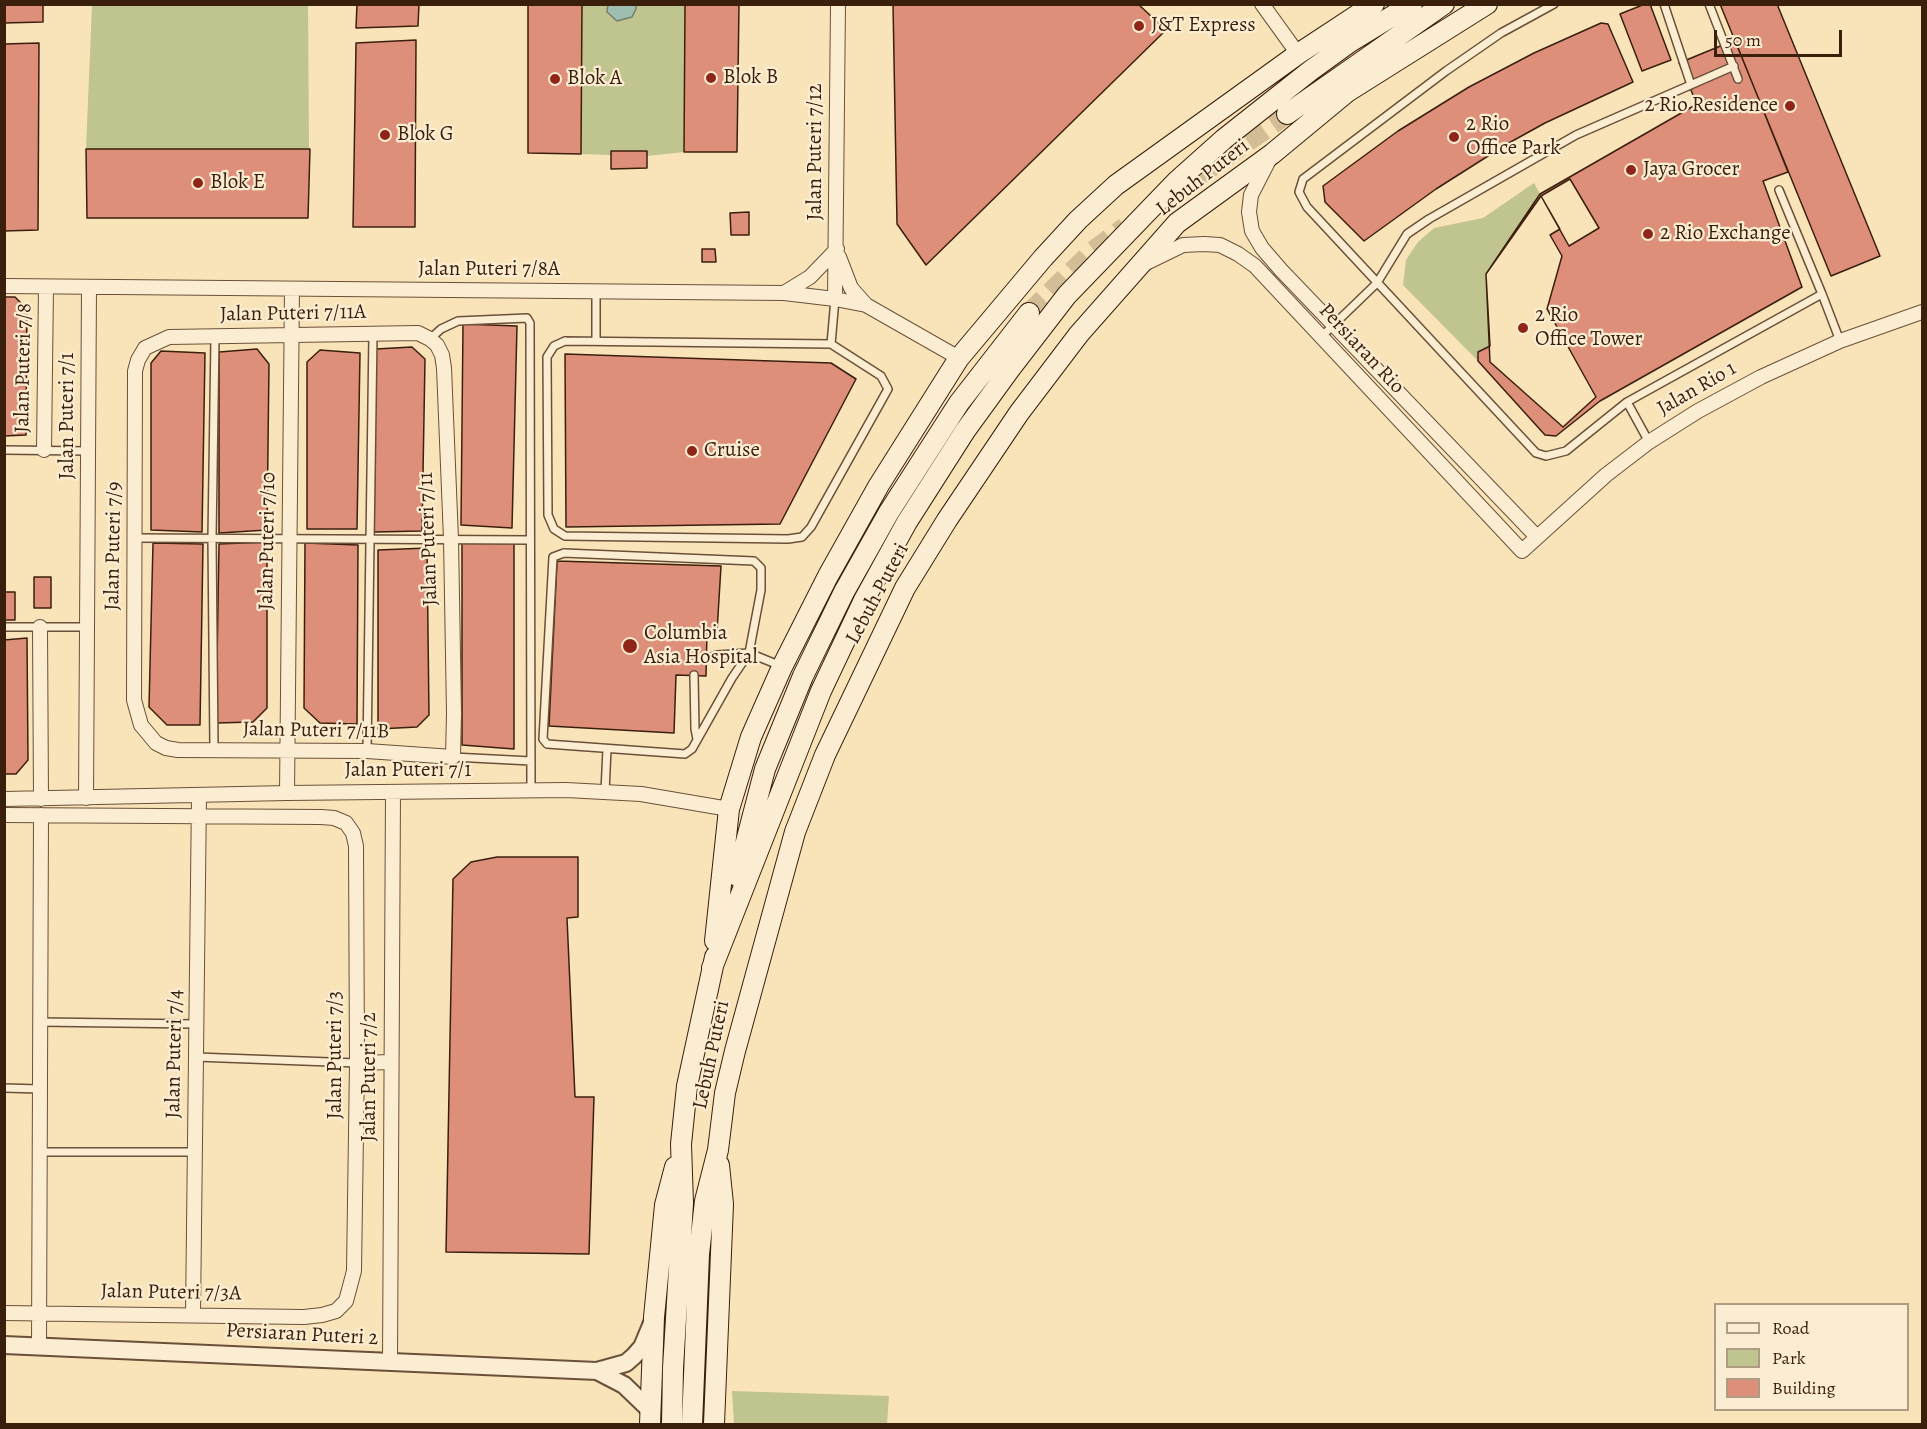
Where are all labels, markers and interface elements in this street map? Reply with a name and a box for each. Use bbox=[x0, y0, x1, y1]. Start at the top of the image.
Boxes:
place label: J&T Express bbox=[1151, 13, 1256, 39]
scale bar bbox=[1717, 18, 1844, 56]
marker: J&T Express bbox=[1132, 19, 1146, 33]
text: 50 m bbox=[1725, 28, 1761, 52]
place label: Blok B bbox=[723, 65, 778, 91]
place label: Blok A bbox=[567, 66, 622, 92]
marker: Blok B bbox=[704, 71, 718, 85]
marker: Blok A bbox=[548, 72, 562, 86]
street label: Jalan Puteri 7/12 bbox=[803, 84, 829, 220]
place label: 2 Rio Residence bbox=[1645, 93, 1778, 119]
marker: 2 Rio Residence bbox=[1783, 99, 1797, 113]
place label: 2 Rio Office Park bbox=[1466, 112, 1561, 162]
place label: Blok G bbox=[397, 122, 454, 148]
marker: Blok G bbox=[378, 128, 392, 142]
marker: 2 Rio Office Park bbox=[1447, 130, 1461, 144]
street label: Lebuh Puteri bbox=[1152, 134, 1254, 222]
place label: Jaya Grocer bbox=[1643, 157, 1740, 183]
marker: Jaya Grocer bbox=[1624, 163, 1638, 177]
place label: Blok E bbox=[210, 170, 265, 196]
marker: Blok E bbox=[191, 176, 205, 190]
place label: 2 Rio Exchange bbox=[1660, 221, 1791, 247]
marker: 2 Rio Exchange bbox=[1641, 227, 1655, 241]
street label: Jalan Puteri 7/8A bbox=[418, 257, 560, 283]
street label: Persiaran Rio bbox=[1313, 299, 1409, 399]
street label: Jalan Puteri 7/11A bbox=[220, 300, 366, 328]
street label: Jalan Puteri 7/8 bbox=[10, 303, 38, 433]
place label: 2 Rio Office Tower bbox=[1535, 303, 1643, 353]
marker: 2 Rio Office Tower bbox=[1516, 321, 1530, 335]
street label: Jalan Puteri 7/1 bbox=[55, 353, 81, 479]
street label: Jalan Rio 1 bbox=[1653, 356, 1741, 422]
place label: Cruise bbox=[704, 438, 760, 464]
marker: Cruise bbox=[685, 444, 699, 458]
street label: Jalan Puteri 7/10 bbox=[254, 472, 282, 610]
street label: Jalan Puteri 7/11 bbox=[414, 472, 444, 606]
street label: Jalan Puteri 7/9 bbox=[100, 481, 128, 611]
street label: Lebuh Puteri bbox=[841, 539, 915, 649]
place label: Columbia Asia Hospital bbox=[644, 621, 758, 671]
marker: Columbia Asia Hospital bbox=[621, 637, 639, 655]
street label: Jalan Puteri 7/11B bbox=[242, 717, 390, 745]
street label: Jalan Puteri 7/1 bbox=[345, 758, 471, 784]
street label: Jalan Puteri 7/4 bbox=[161, 989, 189, 1119]
street label: Jalan Puteri 7/3 bbox=[323, 991, 349, 1119]
street label: Lebuh Puteri bbox=[688, 998, 736, 1112]
street label: Jalan Puteri 7/2 bbox=[357, 1012, 383, 1142]
street label: Jalan Puteri 7/3A bbox=[100, 1279, 242, 1307]
legend bbox=[1714, 1303, 1909, 1411]
text: Road bbox=[1772, 1316, 1809, 1340]
street label: Persiaran Puteri 2 bbox=[225, 1318, 379, 1352]
text: Park bbox=[1772, 1346, 1806, 1370]
text: Building bbox=[1772, 1376, 1836, 1400]

